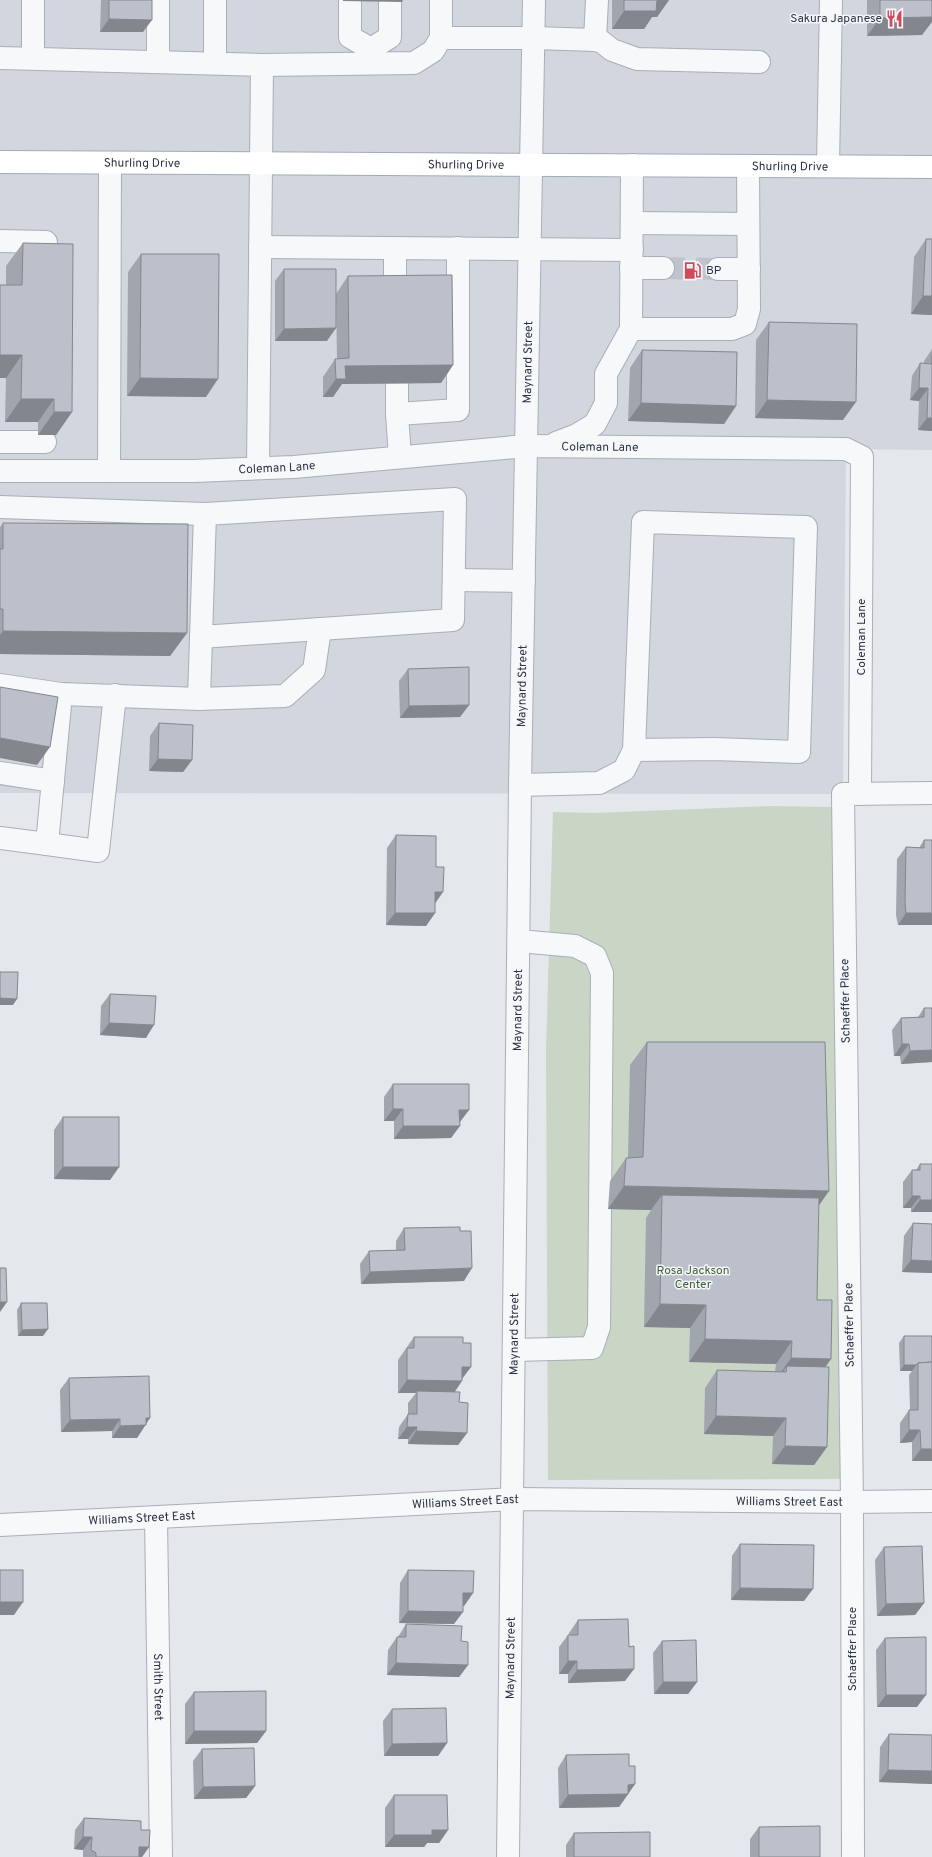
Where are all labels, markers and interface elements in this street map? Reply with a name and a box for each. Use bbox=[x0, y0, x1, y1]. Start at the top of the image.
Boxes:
restaurant icon: Sakura Japanese bbox=[885, 8, 905, 28]
place label: Sakura Japanese bbox=[790, 11, 882, 27]
street label: Shurling Drive bbox=[104, 156, 180, 172]
street label: Shurling Drive bbox=[428, 157, 504, 174]
street label: Shurling Drive bbox=[752, 159, 828, 175]
fuel station icon: BP bbox=[683, 260, 703, 280]
place label: BP bbox=[706, 263, 722, 279]
street label: Maynard Street bbox=[520, 321, 537, 403]
street label: Coleman Lane bbox=[561, 439, 639, 456]
street label: Coleman Lane bbox=[238, 458, 316, 478]
street label: Coleman Lane bbox=[854, 598, 870, 676]
street label: Maynard Street bbox=[514, 645, 531, 727]
street label: Schaeffer Place bbox=[837, 959, 855, 1043]
street label: Maynard Street bbox=[510, 969, 527, 1051]
park label: Rosa Jackson Center bbox=[657, 1263, 729, 1293]
street label: Schaeffer Place bbox=[841, 1283, 859, 1367]
street label: Maynard Street bbox=[506, 1293, 523, 1375]
street label: Williams Street East bbox=[412, 1492, 519, 1513]
street label: Williams Street East bbox=[736, 1494, 843, 1511]
street label: Williams Street East bbox=[88, 1508, 196, 1530]
street label: Schaeffer Place bbox=[845, 1607, 861, 1691]
street label: Maynard Street bbox=[503, 1617, 520, 1699]
street label: Smith Street bbox=[149, 1653, 166, 1721]

